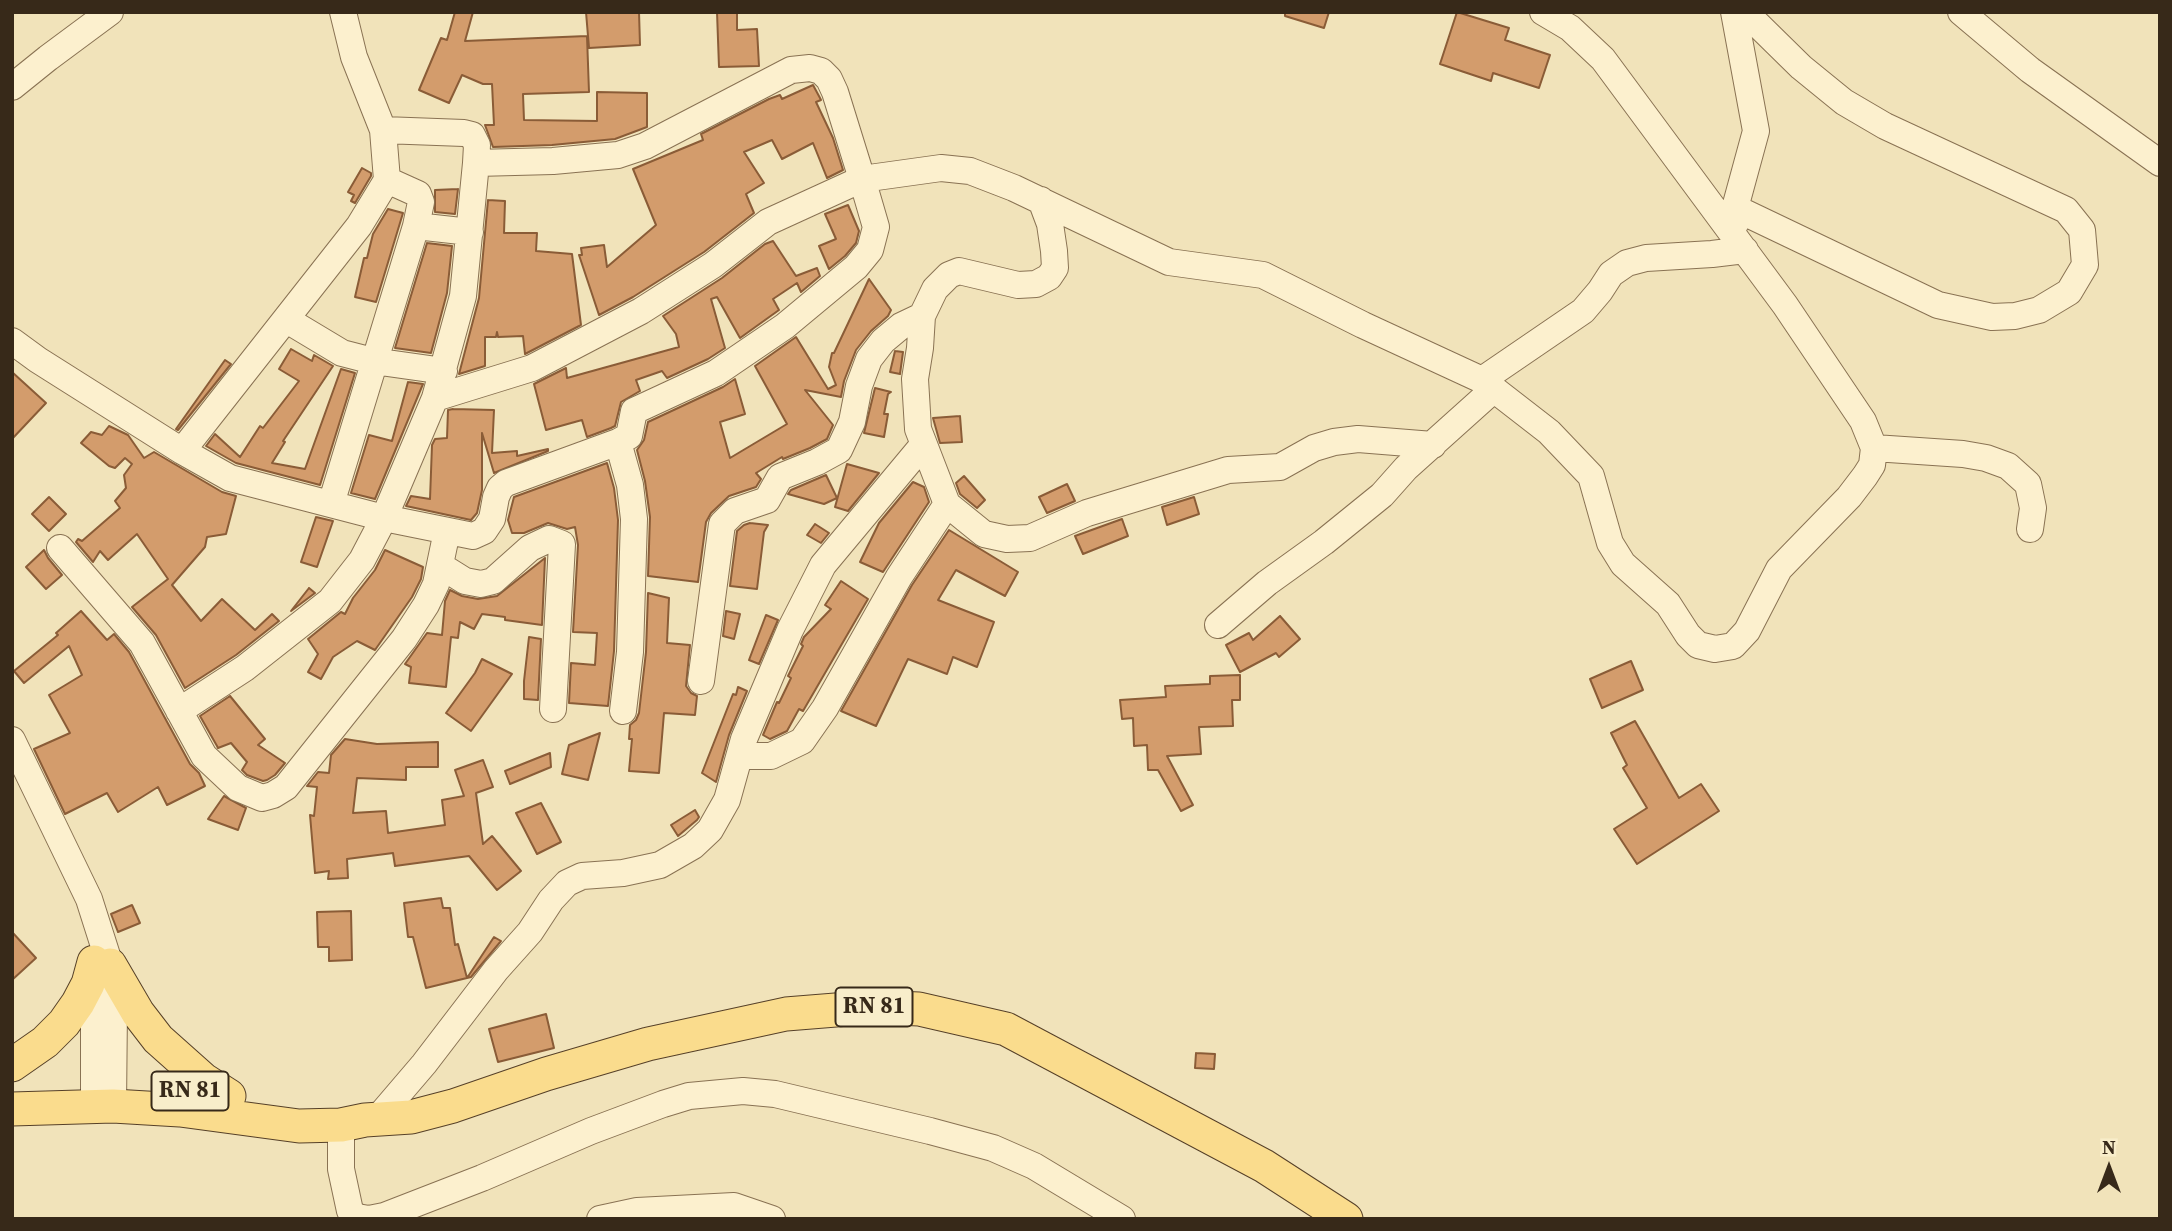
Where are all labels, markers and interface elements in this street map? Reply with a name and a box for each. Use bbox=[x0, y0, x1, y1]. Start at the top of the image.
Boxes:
road number: RN 81 bbox=[836, 988, 912, 1026]
road number: RN 81 bbox=[152, 1072, 228, 1110]
north arrow bbox=[2074, 1133, 2144, 1203]
text: N bbox=[2102, 1134, 2116, 1160]

